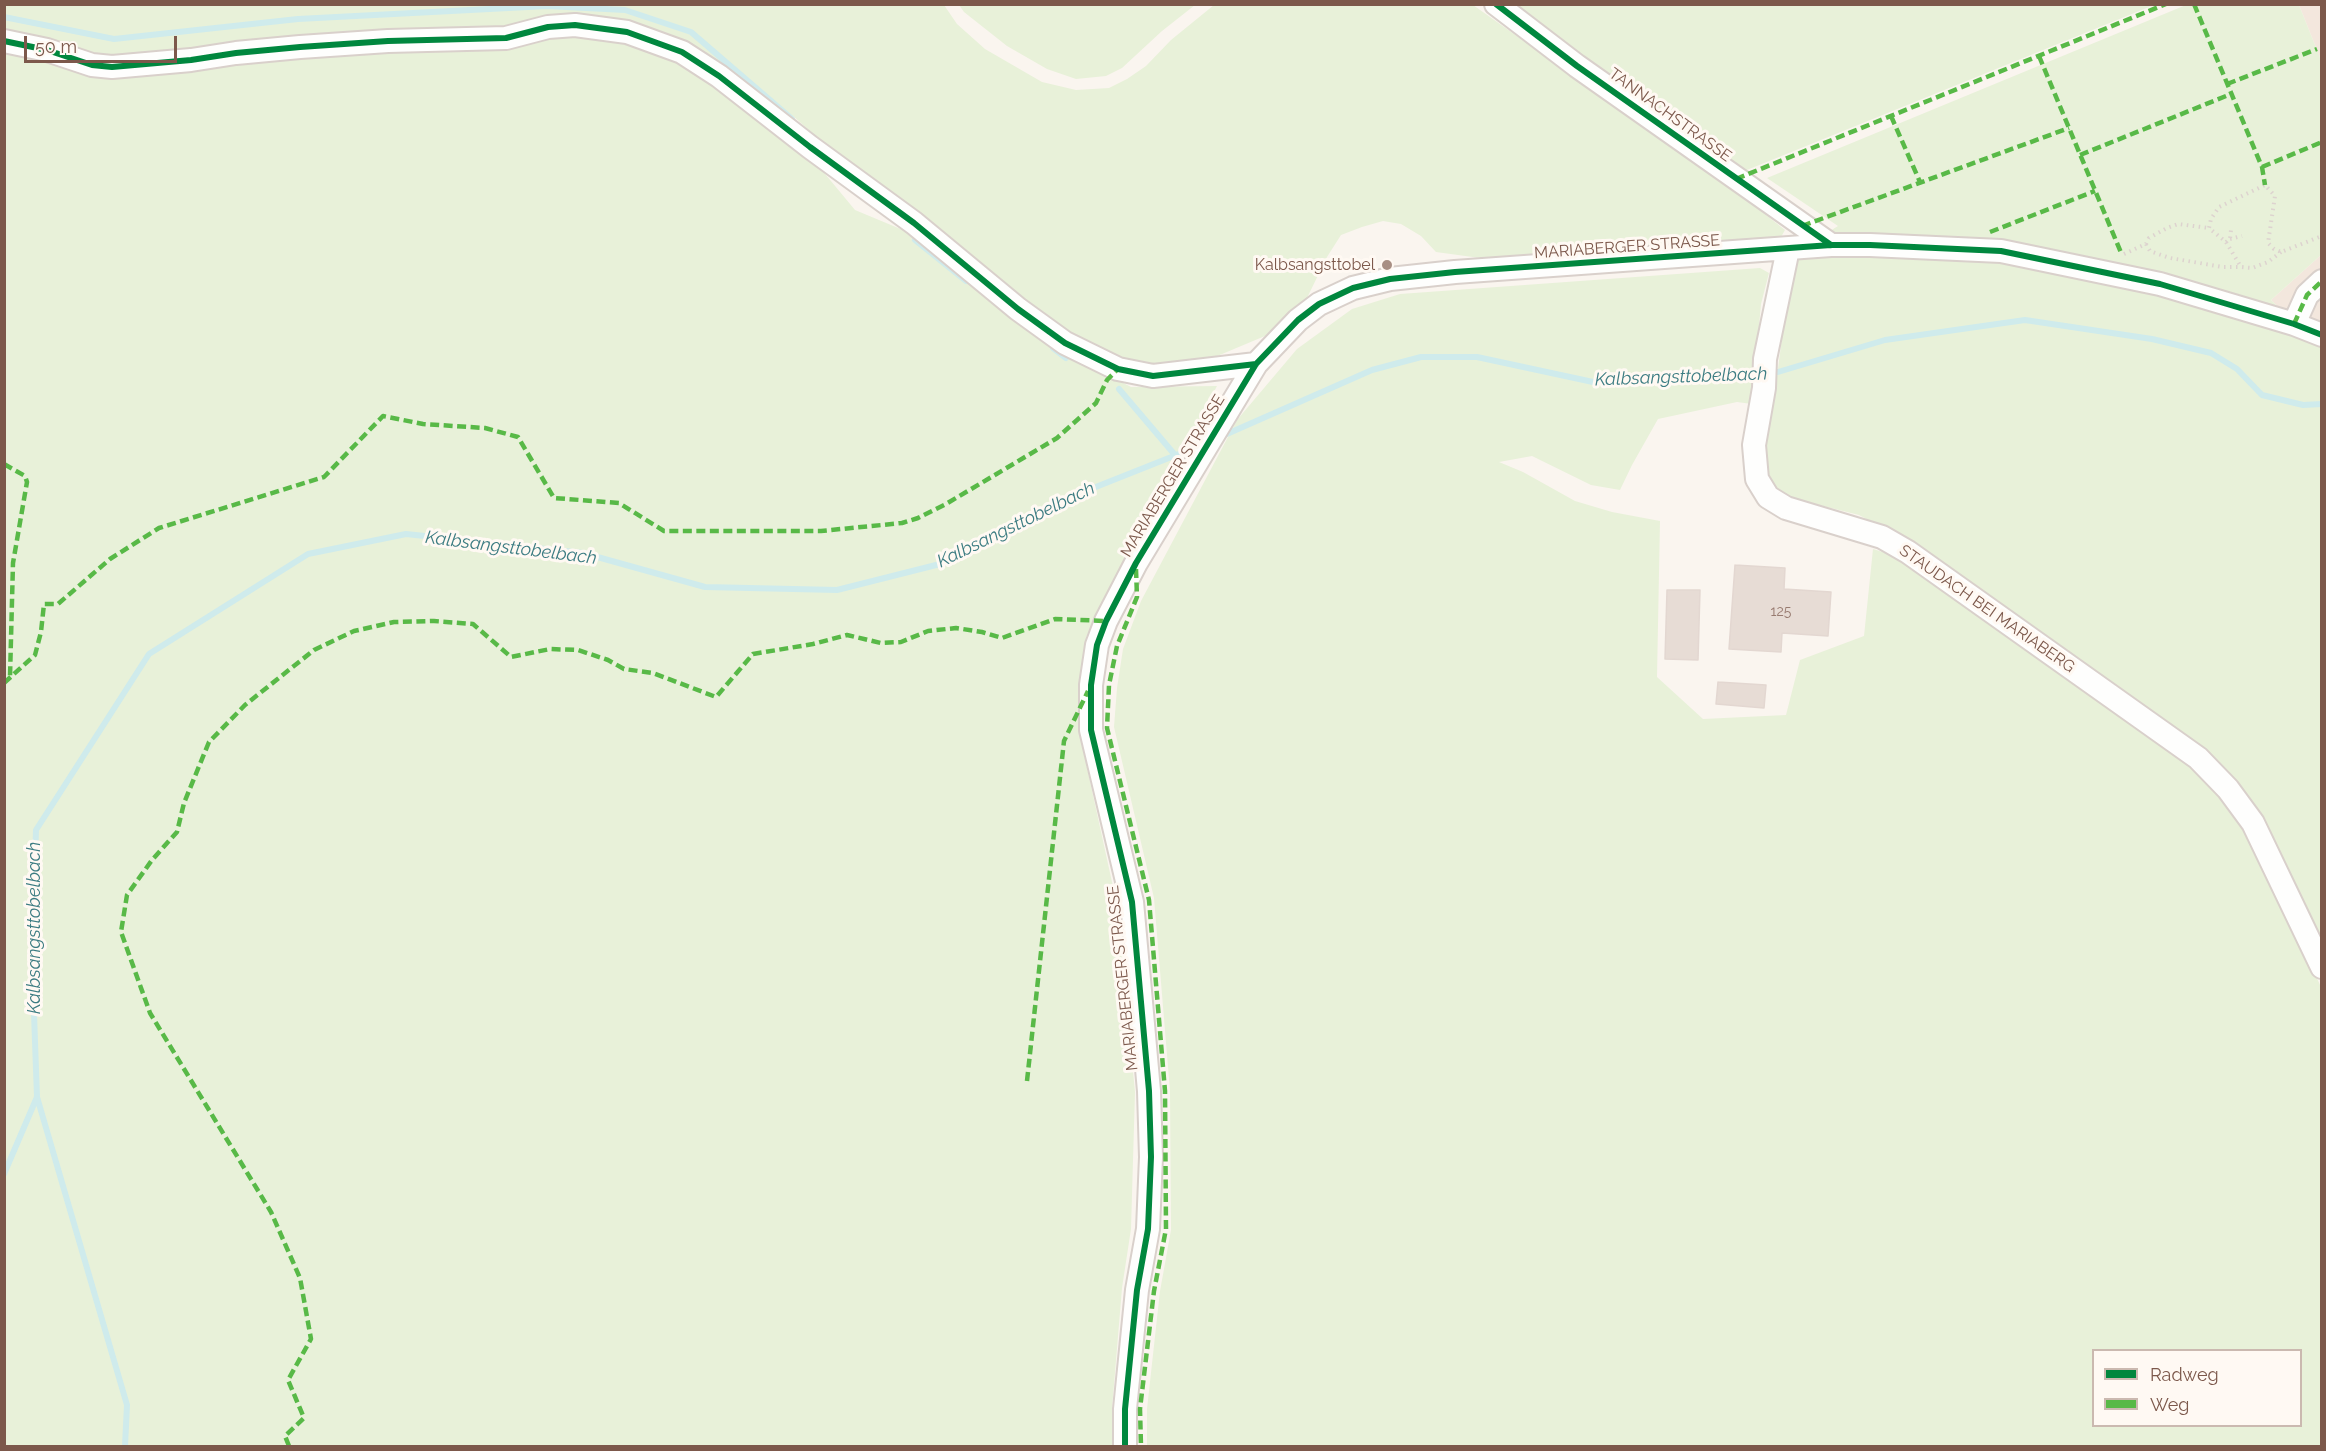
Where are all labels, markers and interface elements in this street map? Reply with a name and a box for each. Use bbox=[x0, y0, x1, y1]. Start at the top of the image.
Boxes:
scale bar bbox=[27, 24, 180, 62]
text: 50 m bbox=[35, 36, 77, 57]
street label: TANNACHSTRASSE bbox=[1605, 64, 1735, 166]
street label: MARIABERGER STRASSE bbox=[1533, 231, 1721, 263]
place label: Kalbsangsttobel bbox=[1255, 255, 1375, 275]
marker: Kalbsangsttobel bbox=[1380, 258, 1394, 272]
water label: Kalbsangsttobelbach bbox=[1594, 363, 1768, 391]
street label: MARIABERGER STRASSE bbox=[1117, 391, 1229, 561]
water label: Kalbsangsttobelbach bbox=[934, 477, 1098, 573]
water label: Kalbsangsttobelbach bbox=[424, 527, 598, 569]
street label: STAUDACH BEI MARIABERG bbox=[1896, 541, 2078, 677]
house number: 125 bbox=[1771, 604, 1791, 620]
water label: Kalbsangsttobelbach bbox=[24, 842, 46, 1014]
street label: MARIABERGER STRASSE bbox=[1104, 884, 1142, 1072]
legend bbox=[2092, 1349, 2302, 1427]
text: Radweg bbox=[2150, 1364, 2219, 1385]
text: Weg bbox=[2150, 1394, 2189, 1415]

